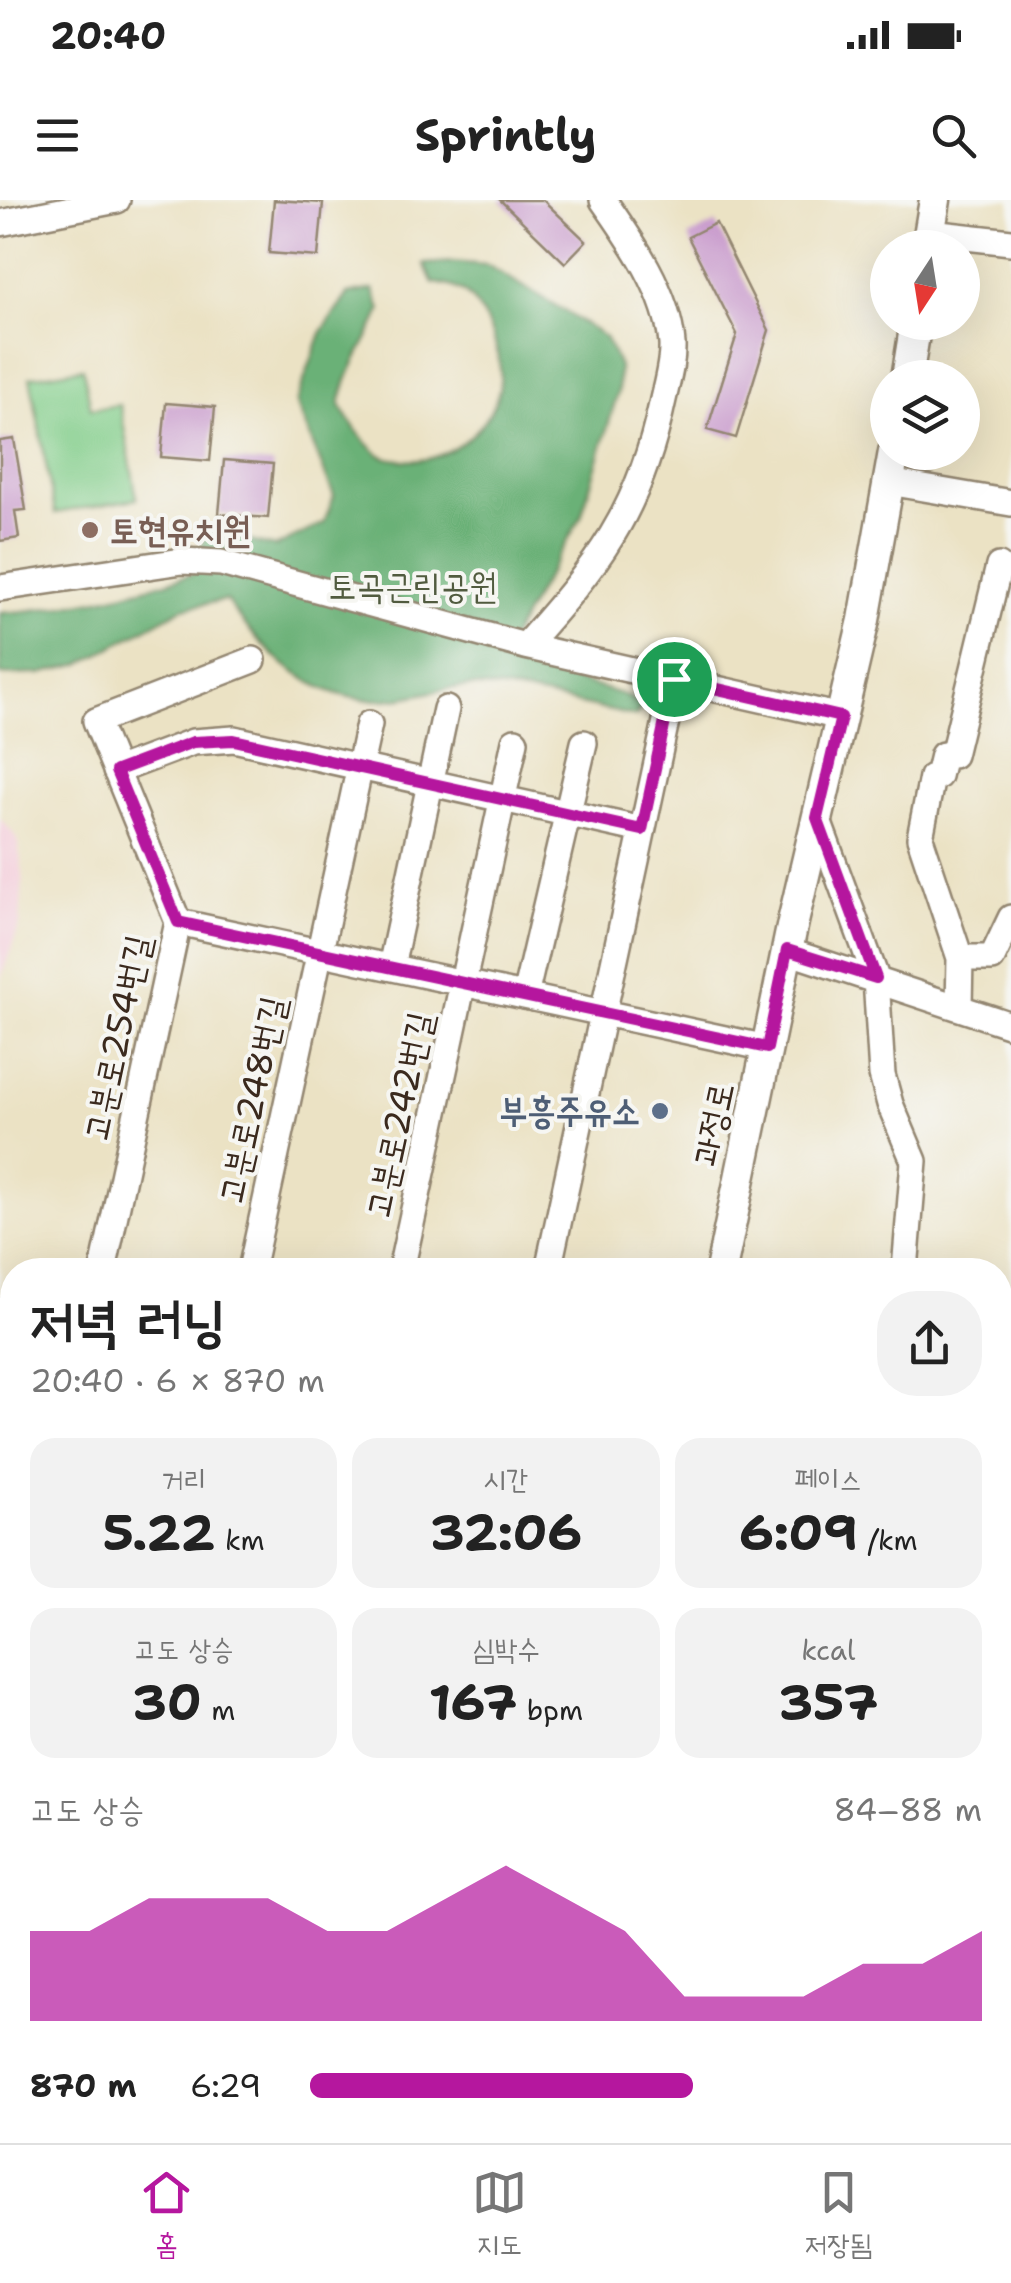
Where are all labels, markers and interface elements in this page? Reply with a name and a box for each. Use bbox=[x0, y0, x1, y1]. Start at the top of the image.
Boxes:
text: 20:40 bbox=[50, 10, 166, 61]
text: Sprintly bbox=[415, 105, 596, 165]
icon: menu bbox=[30, 108, 85, 163]
icon: search bbox=[926, 108, 981, 163]
north arrow bbox=[870, 230, 980, 340]
map controls bbox=[870, 230, 980, 470]
button: layers bbox=[870, 360, 980, 470]
place label: 토현유치원 bbox=[110, 506, 251, 553]
marker: 토현유치원 bbox=[79, 519, 101, 541]
park label: 토곡근린공원 bbox=[329, 562, 497, 609]
pin bbox=[632, 637, 717, 722]
icon: arrive bbox=[647, 652, 702, 707]
street label: 고분로254번길 bbox=[72, 930, 161, 1145]
street label: 고분로248번길 bbox=[207, 992, 296, 1208]
street label: 고분로242번길 bbox=[354, 1007, 443, 1222]
street label: 과정로 bbox=[681, 1078, 744, 1170]
place label: 부흥주유소 bbox=[499, 1087, 640, 1134]
marker: 부흥주유소 bbox=[649, 1100, 671, 1122]
text: 저녁 러닝 bbox=[30, 1284, 226, 1358]
button: share bbox=[877, 1291, 982, 1396]
text: 20:40 · 6 × 870 m bbox=[30, 1359, 325, 1402]
text: 거리 bbox=[161, 1460, 206, 1498]
text: 시간 bbox=[483, 1460, 529, 1498]
text: 페이스 bbox=[795, 1460, 862, 1498]
text: 5.22 bbox=[103, 1499, 215, 1566]
text: 32:06 bbox=[430, 1499, 582, 1566]
text: 6:09 bbox=[739, 1499, 858, 1566]
text: km bbox=[215, 1521, 265, 1559]
text: /km bbox=[858, 1521, 918, 1559]
text: 고도 상승 bbox=[134, 1630, 234, 1668]
text: 심박수 bbox=[472, 1630, 540, 1668]
text: kcal bbox=[801, 1631, 856, 1669]
text: 30 bbox=[132, 1669, 202, 1736]
text: 167 bbox=[429, 1669, 517, 1736]
text: 357 bbox=[778, 1669, 878, 1736]
text: m bbox=[202, 1691, 235, 1729]
text: bpm bbox=[517, 1691, 583, 1729]
text: 고도 상승 bbox=[30, 1788, 144, 1831]
text: 84–88 m bbox=[834, 1788, 982, 1831]
text: 870 m bbox=[30, 2064, 137, 2107]
text: 6:29 bbox=[190, 2064, 262, 2107]
tab: 홈 bbox=[139, 2165, 194, 2264]
tab: 지도 bbox=[472, 2165, 527, 2264]
tab: 저장됨 bbox=[804, 2165, 872, 2264]

